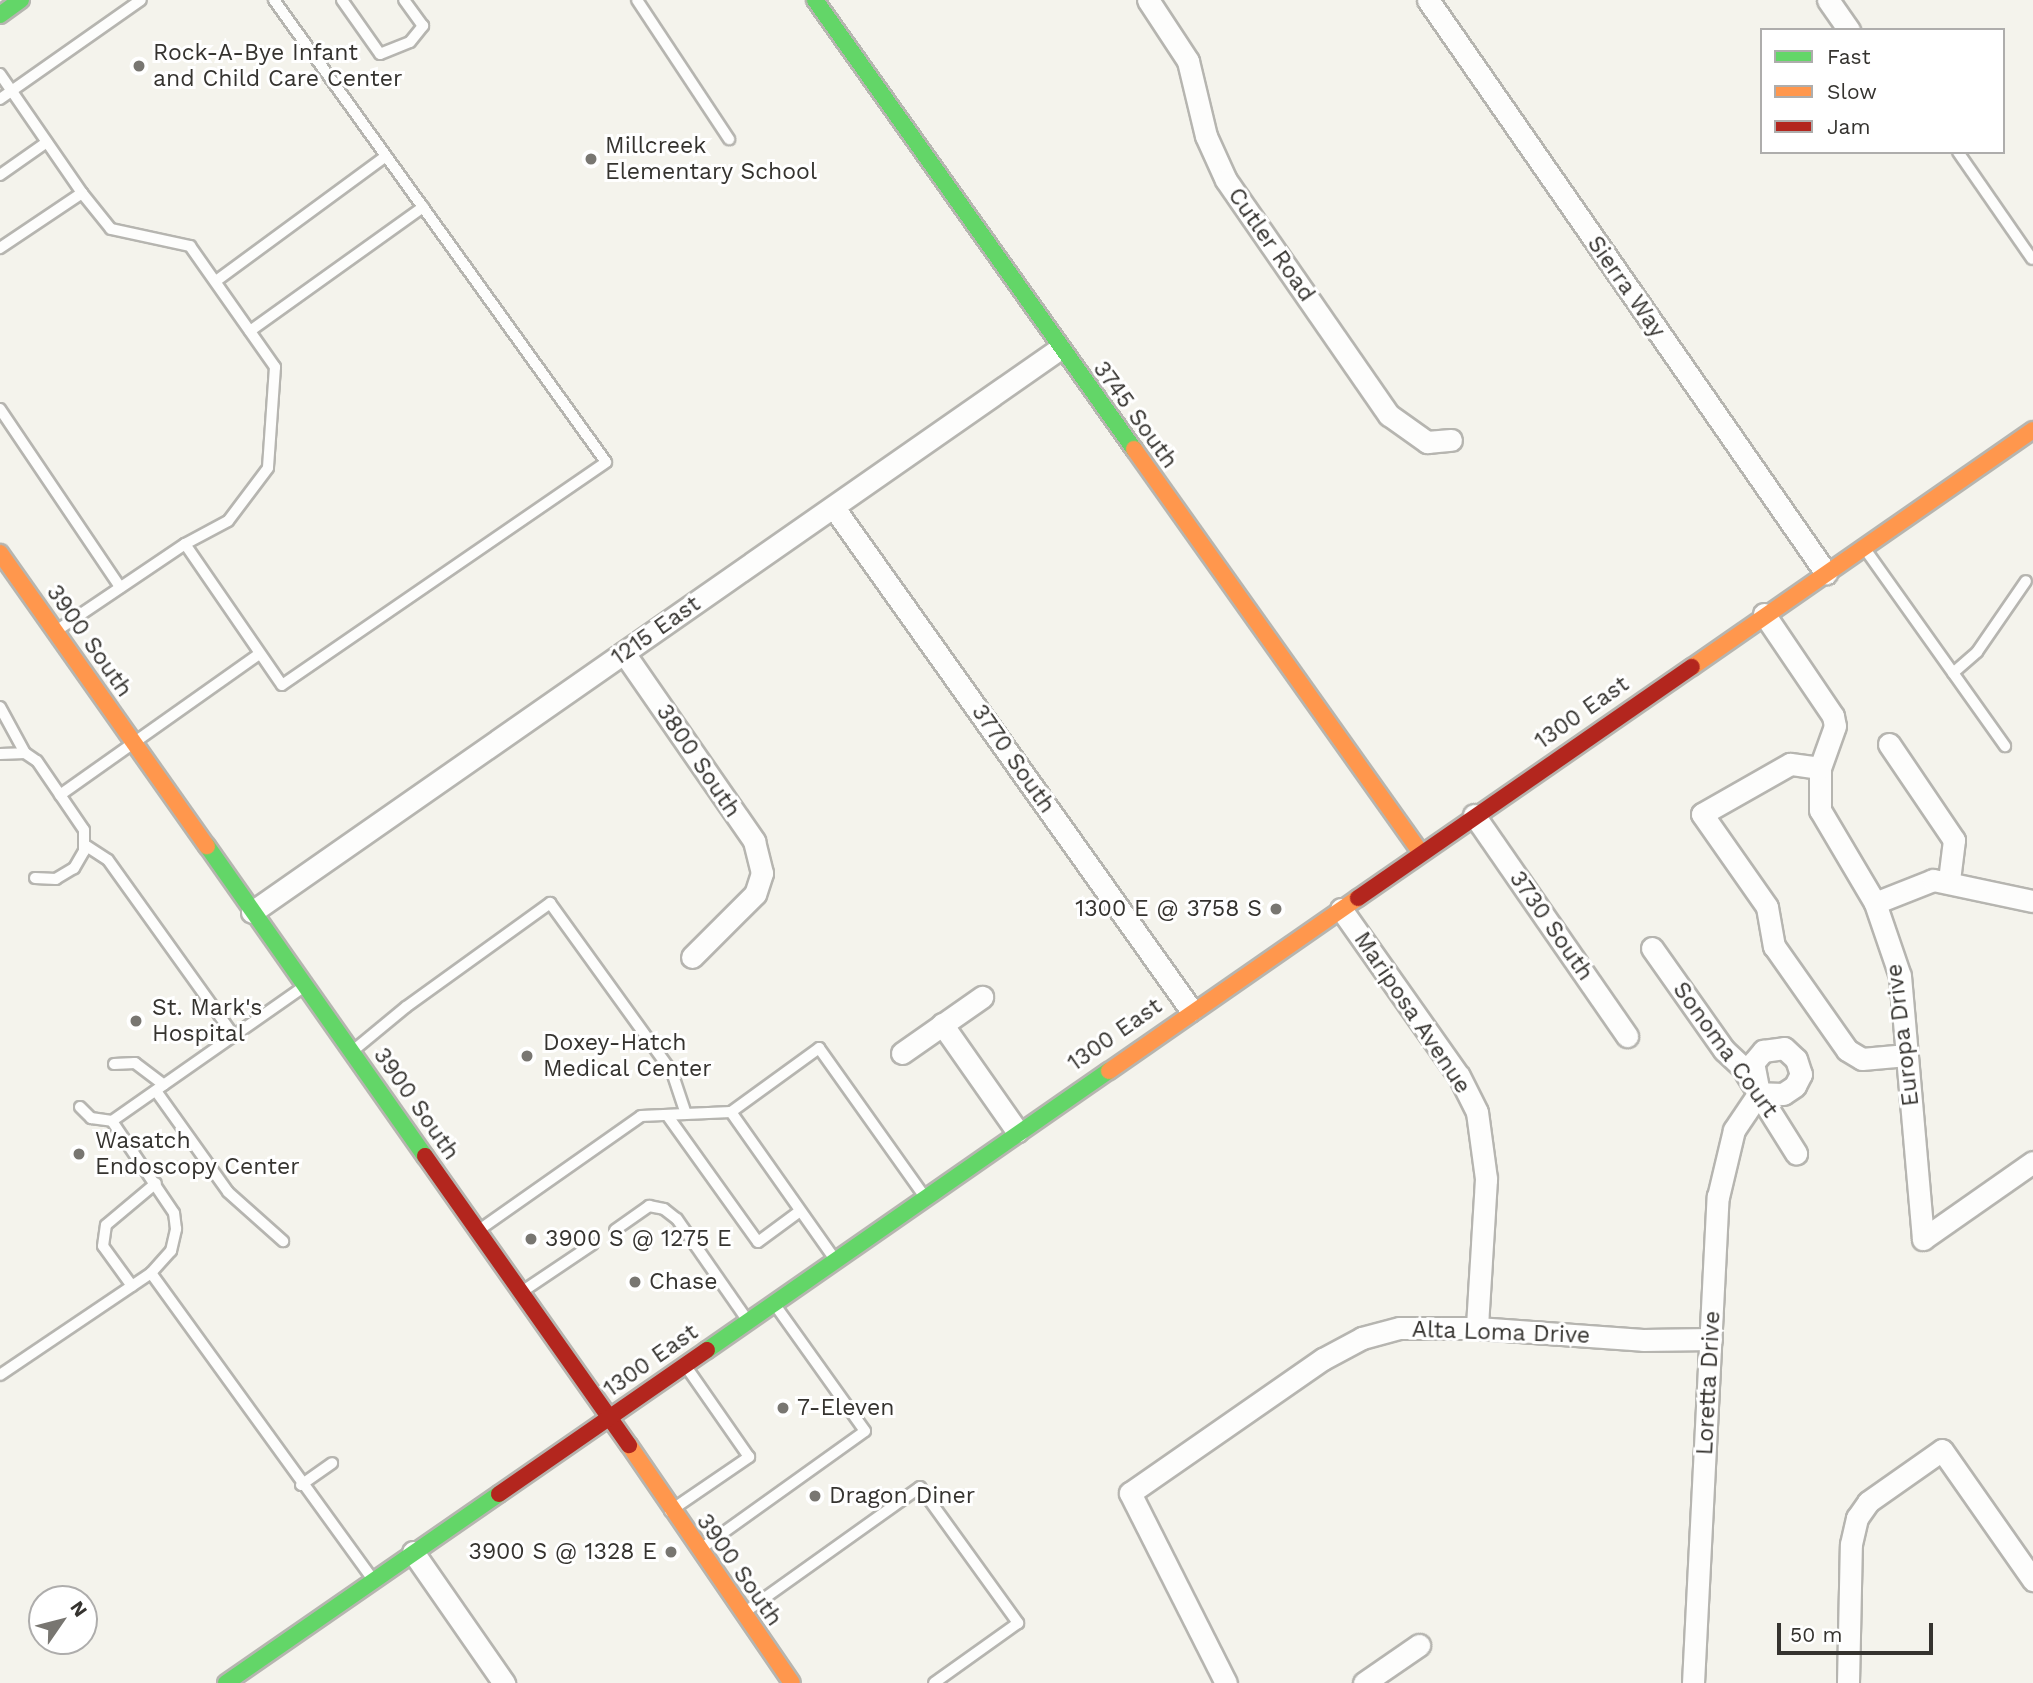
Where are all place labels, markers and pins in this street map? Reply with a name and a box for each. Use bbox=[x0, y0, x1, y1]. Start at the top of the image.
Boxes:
place label: Rock-A-Bye Infant and Child Care Center bbox=[153, 39, 402, 93]
marker: Rock-A-Bye Infant and Child Care Center bbox=[131, 58, 147, 74]
place label: Millcreek Elementary School bbox=[605, 132, 817, 186]
marker: Millcreek Elementary School bbox=[583, 151, 599, 167]
place label: 1300 E @ 3758 S bbox=[1075, 895, 1262, 923]
marker: 1300 E @ 3758 S bbox=[1268, 901, 1284, 917]
place label: St. Mark's Hospital bbox=[152, 994, 262, 1048]
marker: St. Mark's Hospital bbox=[126, 1011, 146, 1031]
place label: Doxey-Hatch Medical Center bbox=[543, 1029, 712, 1083]
marker: Doxey-Hatch Medical Center bbox=[517, 1046, 537, 1066]
place label: Wasatch Endoscopy Center bbox=[95, 1127, 300, 1181]
marker: Wasatch Endoscopy Center bbox=[69, 1144, 89, 1164]
place label: 3900 S @ 1275 E bbox=[545, 1225, 732, 1253]
marker: 3900 S @ 1275 E bbox=[523, 1231, 539, 1247]
place label: Chase bbox=[649, 1268, 717, 1296]
marker: Chase bbox=[627, 1274, 643, 1290]
place label: 7-Eleven bbox=[797, 1394, 895, 1422]
marker: 7-Eleven bbox=[775, 1400, 791, 1416]
place label: Dragon Diner bbox=[829, 1482, 975, 1510]
marker: Dragon Diner bbox=[807, 1488, 823, 1504]
place label: 3900 S @ 1328 E bbox=[468, 1538, 657, 1566]
marker: 3900 S @ 1328 E bbox=[663, 1544, 679, 1560]

